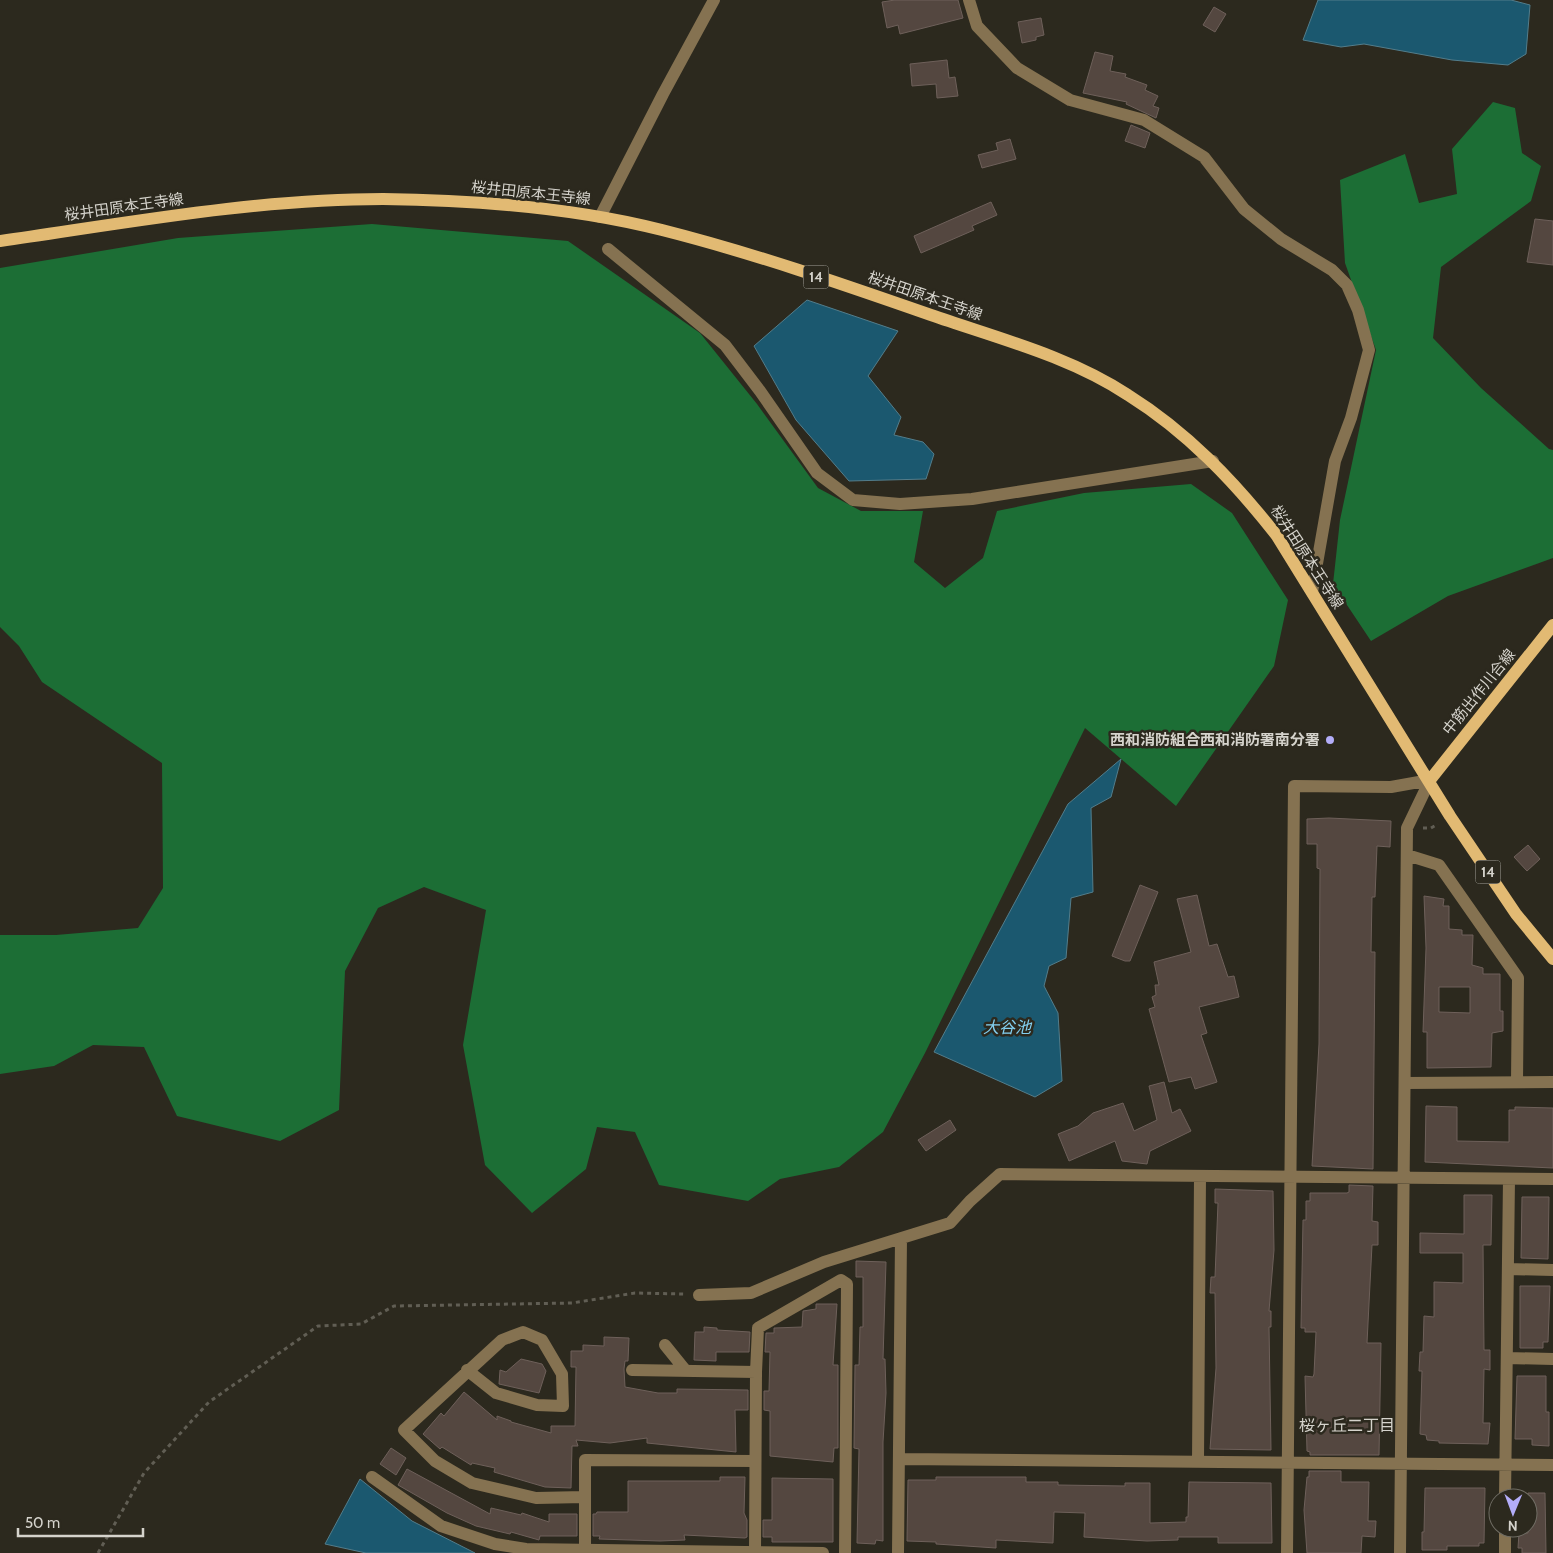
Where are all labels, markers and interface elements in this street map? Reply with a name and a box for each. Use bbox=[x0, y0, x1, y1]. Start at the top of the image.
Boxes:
street label: 桜井田原本王寺線 bbox=[470, 178, 592, 208]
street label: 桜井田原本王寺線 bbox=[63, 190, 185, 224]
road number: 14 bbox=[804, 266, 828, 288]
street label: 桜井田原本王寺線 bbox=[865, 268, 985, 324]
street label: 桜井田原本王寺線 bbox=[1267, 502, 1347, 612]
street label: 中筋出作川合線 bbox=[1439, 646, 1519, 738]
place label: 西和消防組合西和消防署南分署 bbox=[1110, 731, 1320, 749]
marker: 西和消防組合西和消防署南分署 bbox=[1324, 734, 1336, 746]
road number: 14 bbox=[1476, 860, 1500, 884]
water label: 大谷池 bbox=[983, 1018, 1033, 1037]
district label: 桜ヶ丘二丁目 bbox=[1299, 1416, 1395, 1435]
north arrow bbox=[1488, 1488, 1538, 1538]
scale bar bbox=[18, 1506, 142, 1538]
text: 50 m bbox=[25, 1514, 60, 1532]
text: N bbox=[1508, 1517, 1518, 1535]

